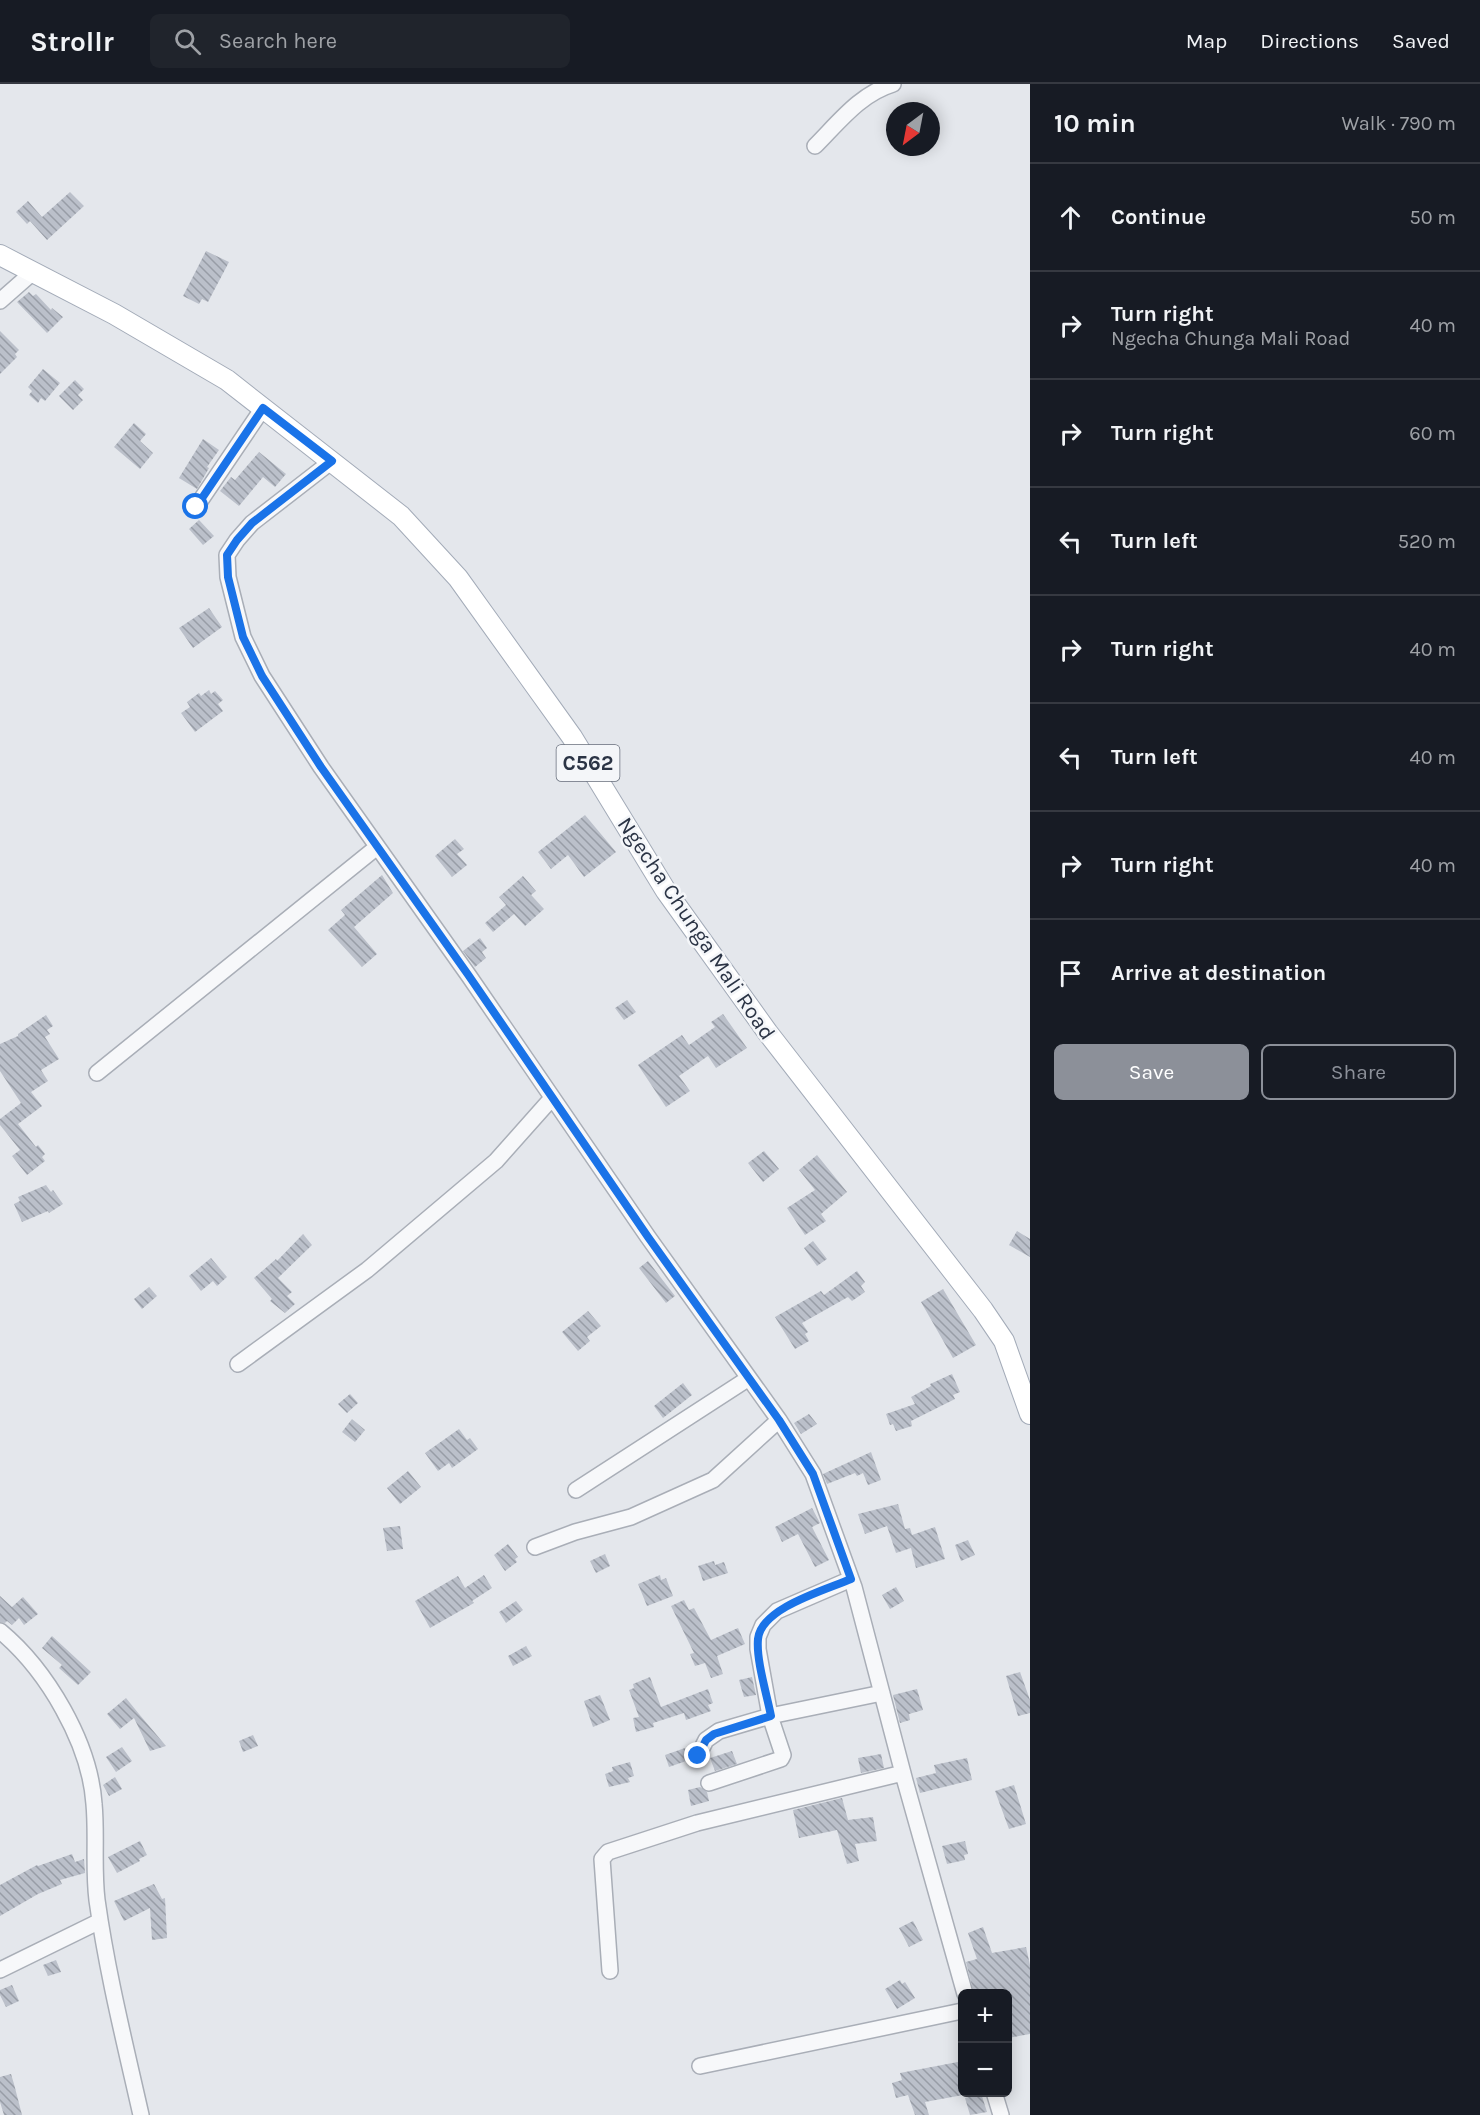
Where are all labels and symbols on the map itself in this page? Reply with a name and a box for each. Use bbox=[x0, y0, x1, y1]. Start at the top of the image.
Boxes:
north arrow bbox=[886, 102, 940, 156]
route start bbox=[182, 493, 208, 519]
road number: C562 bbox=[556, 745, 620, 781]
street label: Ngecha Chunga Mali Road bbox=[612, 812, 781, 1045]
route end bbox=[684, 1742, 710, 1768]

